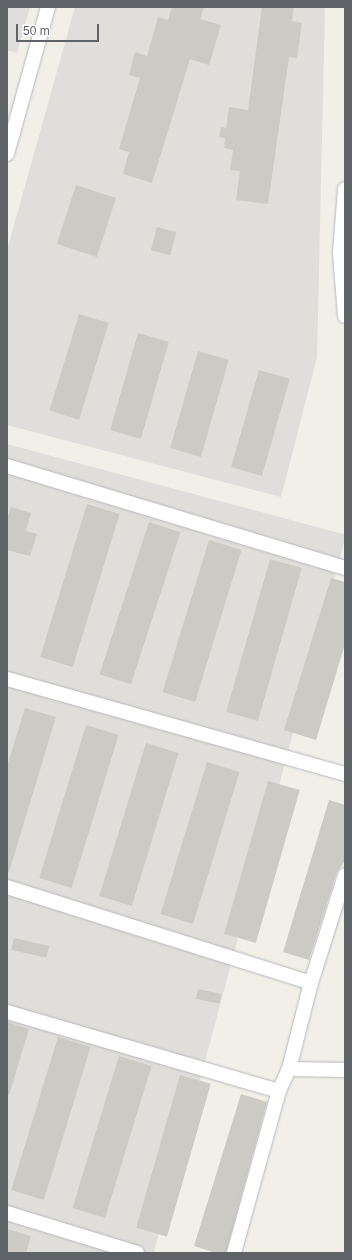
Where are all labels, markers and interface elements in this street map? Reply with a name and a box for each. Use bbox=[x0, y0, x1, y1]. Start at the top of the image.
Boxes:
scale bar bbox=[18, 16, 101, 42]
text: 50 m bbox=[23, 24, 50, 38]

